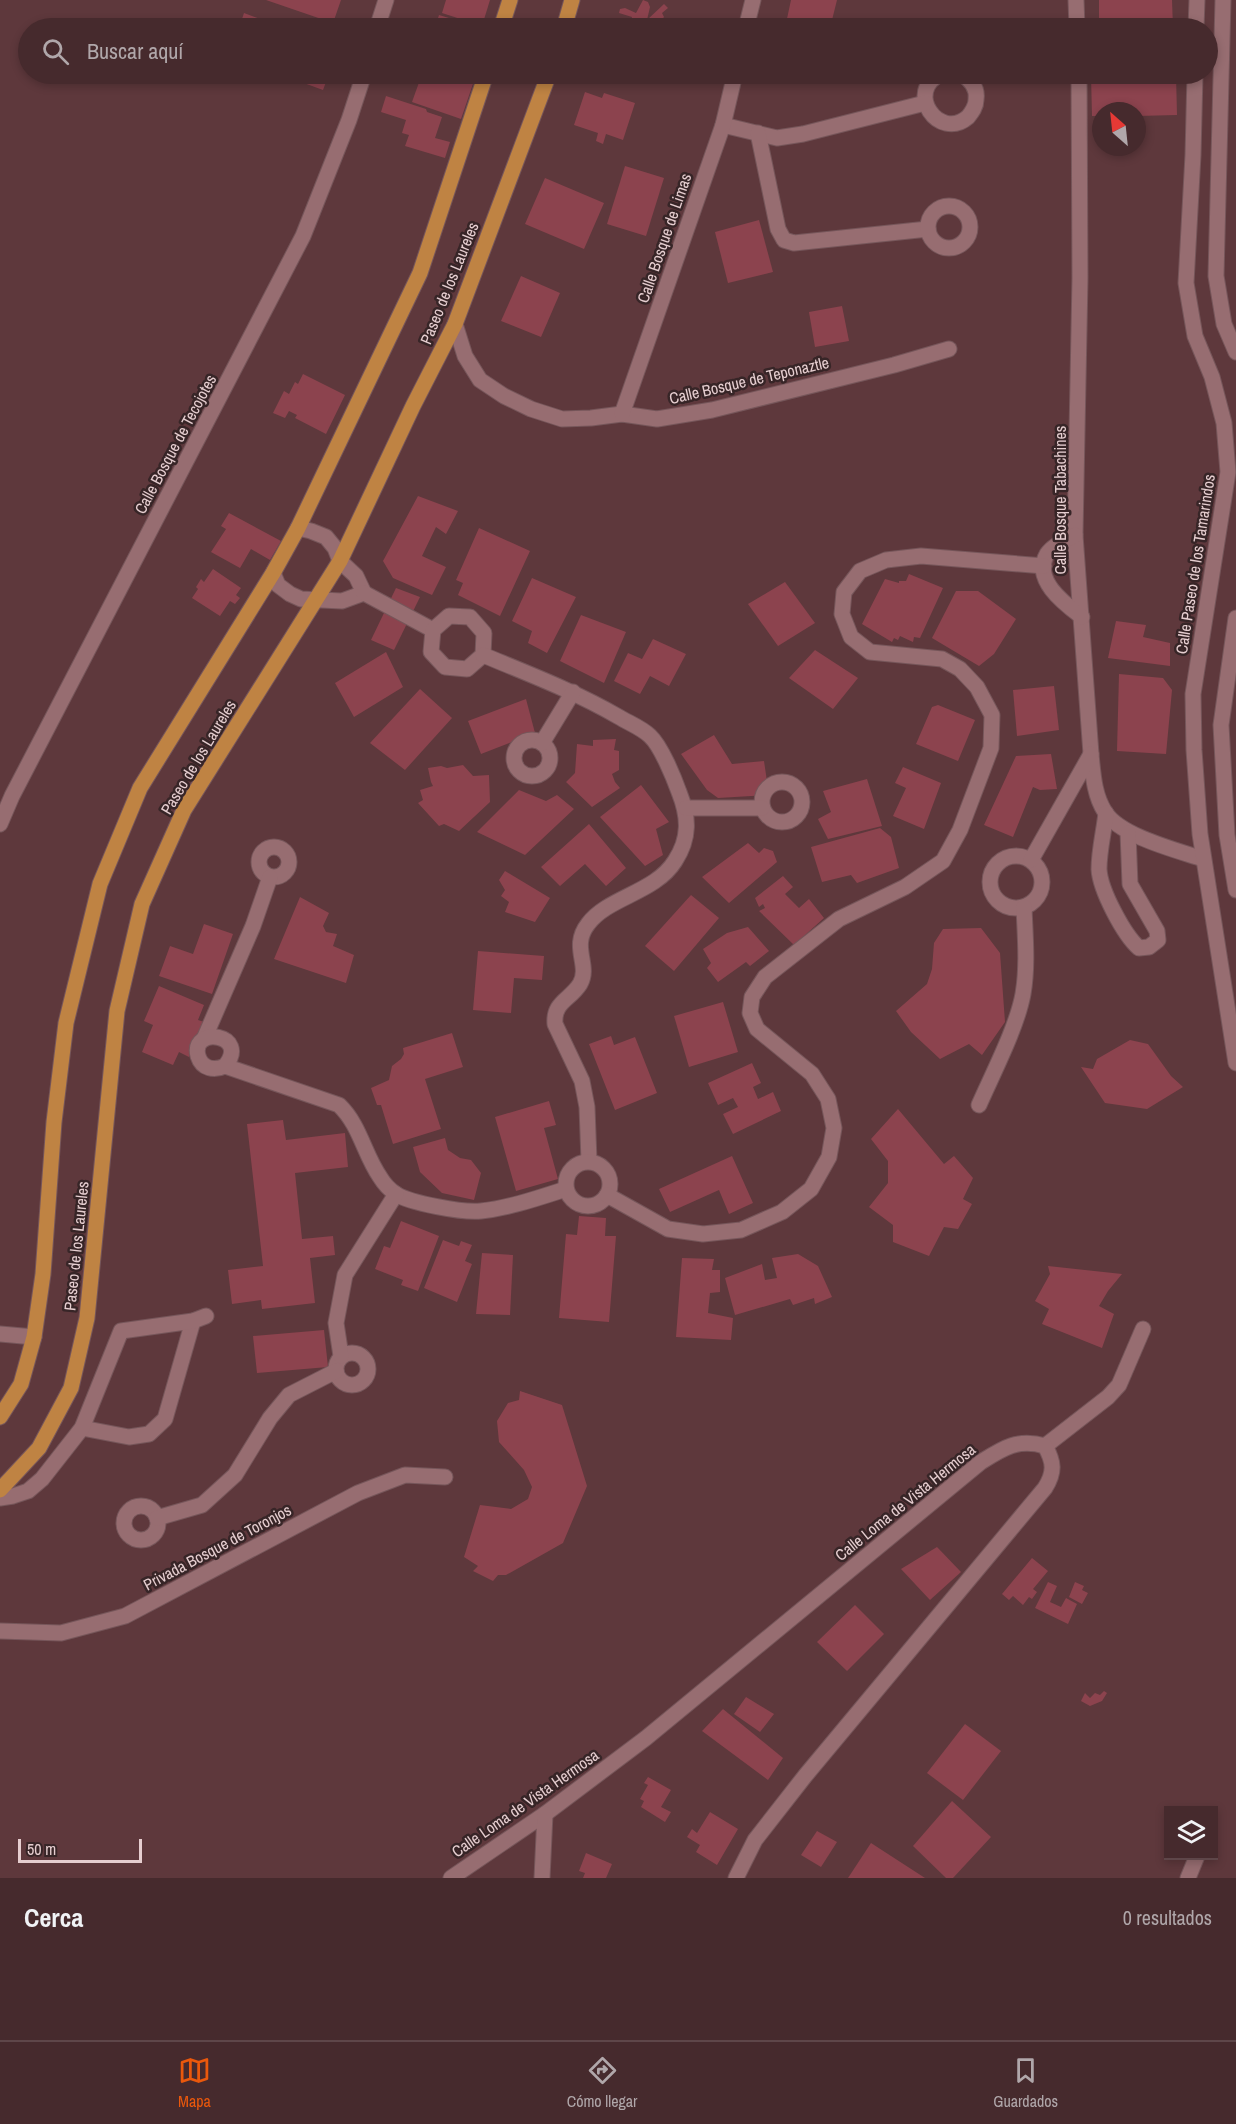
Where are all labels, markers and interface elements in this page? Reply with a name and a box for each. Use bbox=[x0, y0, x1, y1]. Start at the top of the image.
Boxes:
search box bbox=[18, 18, 1218, 84]
icon: search bbox=[39, 35, 72, 68]
text: Buscar aquí bbox=[87, 36, 183, 66]
north arrow bbox=[1092, 102, 1146, 156]
street label: Calle Bosque de Limas bbox=[632, 170, 696, 306]
street label: Paseo de los Laureles bbox=[414, 219, 484, 347]
street label: Calle Bosque de Teponaztle bbox=[667, 351, 831, 409]
street label: Calle Bosque de Tecojotes bbox=[129, 370, 221, 518]
street label: Calle Bosque Tabachines bbox=[1049, 426, 1071, 574]
street label: Calle Paseo de los Tamarindos bbox=[1170, 473, 1220, 655]
street label: Paseo de los Laureles bbox=[155, 696, 241, 818]
street label: Paseo de los Laureles bbox=[58, 1180, 94, 1312]
street label: Calle Loma de Vista Hermosa bbox=[830, 1438, 980, 1566]
street label: Privada Bosque de Toronjos bbox=[139, 1499, 295, 1595]
street label: Calle Loma de Vista Hermosa bbox=[447, 1743, 603, 1862]
map controls bbox=[1164, 1806, 1218, 1860]
button: layers bbox=[1164, 1806, 1218, 1860]
scale bar bbox=[18, 1836, 142, 1864]
text: 50 m bbox=[27, 1838, 56, 1860]
text: Cerca bbox=[24, 1900, 83, 1935]
text: 0 resultados bbox=[1123, 1904, 1212, 1931]
tab: Mapa bbox=[178, 2054, 211, 2112]
tab: Cómo llegar bbox=[567, 2054, 637, 2112]
tab: Guardados bbox=[993, 2054, 1058, 2112]

